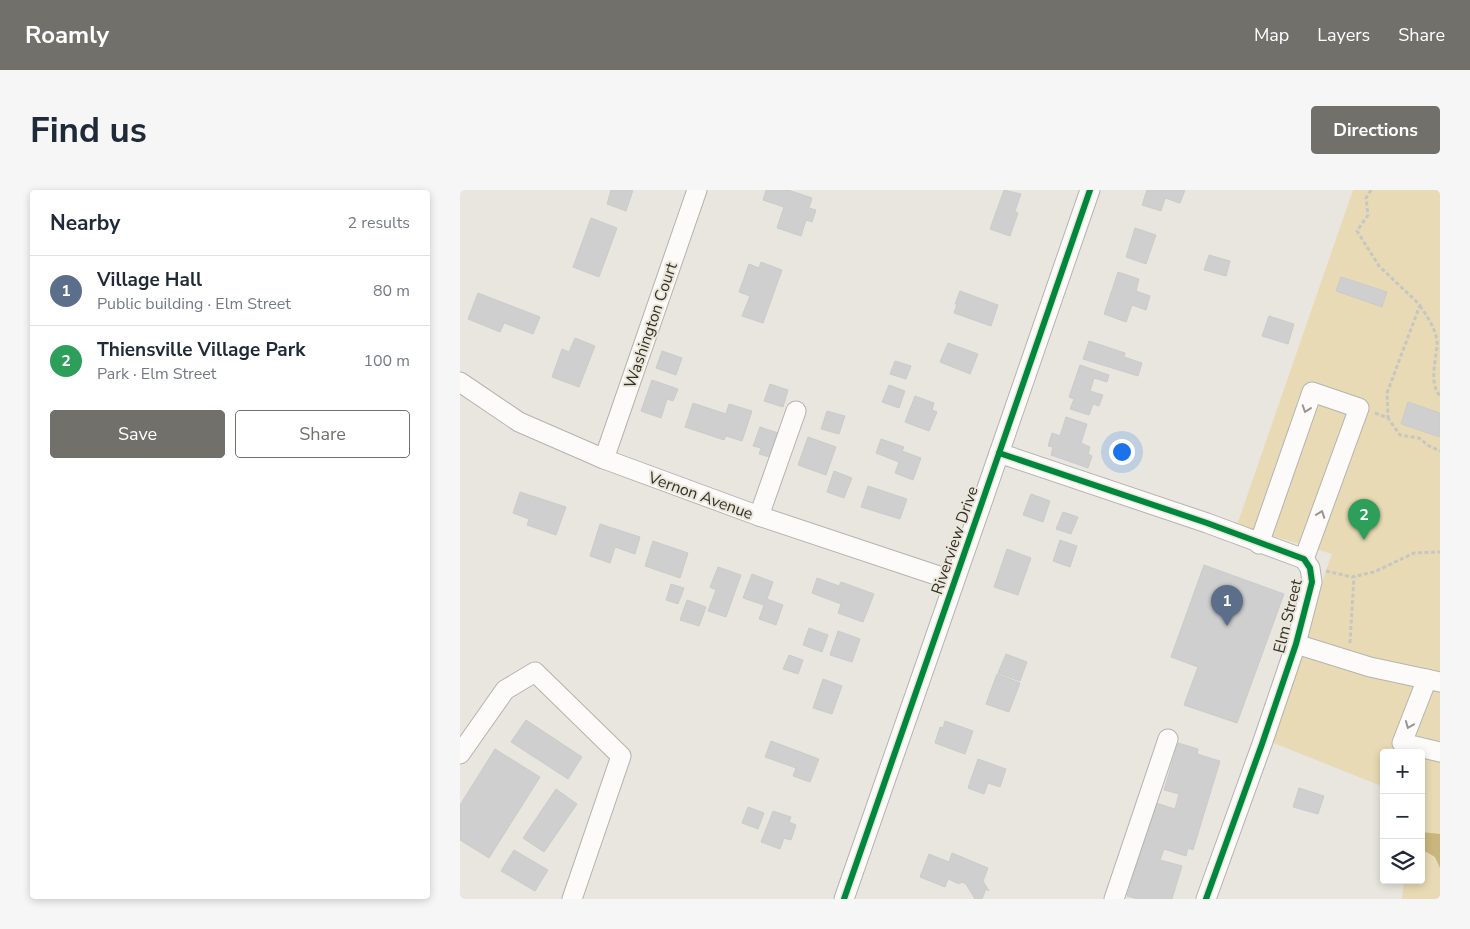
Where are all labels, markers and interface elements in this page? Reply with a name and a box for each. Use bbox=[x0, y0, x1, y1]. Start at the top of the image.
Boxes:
text: Roamly bbox=[25, 19, 109, 51]
text: Map bbox=[1254, 23, 1289, 47]
text: Layers bbox=[1317, 23, 1370, 47]
text: Share bbox=[1398, 23, 1445, 47]
button: Directions bbox=[1311, 106, 1440, 154]
text: Find us bbox=[30, 107, 147, 154]
text: Nearby bbox=[50, 209, 120, 237]
text: 2 results bbox=[348, 212, 410, 234]
street label: Washington Court bbox=[619, 259, 683, 391]
text: Village Hall bbox=[97, 267, 202, 293]
text: 1 bbox=[61, 280, 71, 302]
text: 80 m bbox=[373, 280, 410, 302]
text: Public building · Elm Street bbox=[97, 293, 291, 315]
text: Thiensville Village Park bbox=[97, 337, 305, 363]
text: 2 bbox=[61, 350, 71, 372]
text: 100 m bbox=[363, 350, 410, 372]
text: Park · Elm Street bbox=[97, 363, 216, 385]
one-way arrow bbox=[1302, 404, 1312, 412]
button: Save bbox=[50, 410, 225, 458]
button: Share bbox=[235, 410, 410, 458]
your location bbox=[1109, 439, 1135, 465]
street label: Vernon Avenue bbox=[644, 466, 756, 525]
street label: Riverview Drive bbox=[926, 483, 984, 597]
pin: 2 bbox=[1348, 499, 1380, 540]
one-way arrow bbox=[1315, 510, 1325, 518]
street label: Elm Street bbox=[1268, 577, 1308, 656]
pin: 1 bbox=[1211, 585, 1243, 626]
one-way arrow bbox=[1405, 720, 1415, 729]
map controls bbox=[1380, 749, 1425, 884]
button: + bbox=[1380, 749, 1425, 794]
button: − bbox=[1380, 794, 1425, 839]
button: layers bbox=[1380, 839, 1425, 884]

